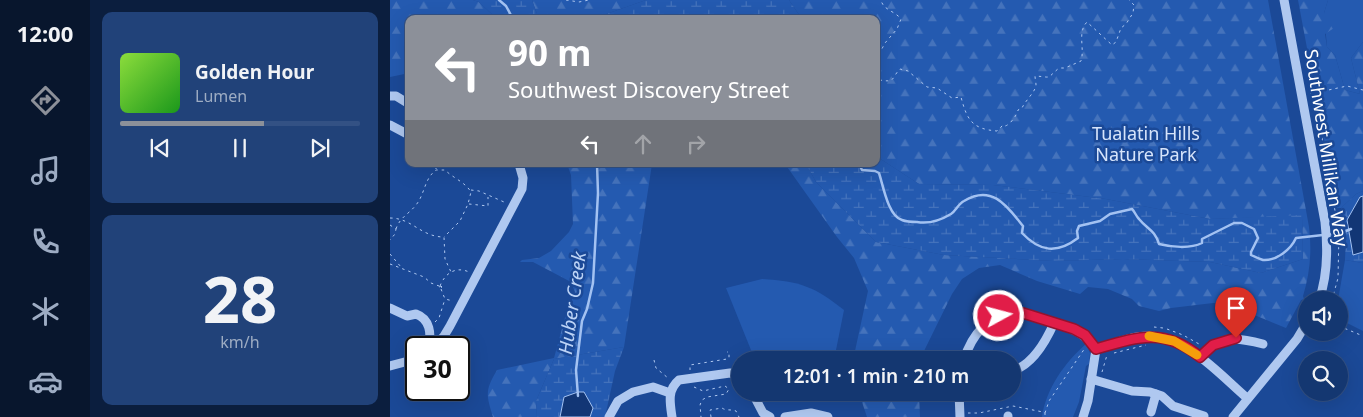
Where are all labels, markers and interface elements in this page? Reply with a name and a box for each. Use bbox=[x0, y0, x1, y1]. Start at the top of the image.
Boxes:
text: 12:00 bbox=[17, 18, 73, 48]
text: 90 m bbox=[508, 29, 591, 76]
icon: left bbox=[425, 35, 490, 100]
street label: Southwest Millikan Way bbox=[1300, 47, 1355, 249]
text: Golden Hour bbox=[195, 59, 314, 85]
text: Southwest Discovery Street bbox=[508, 74, 789, 104]
icon: directions bbox=[28, 83, 63, 118]
text: Lumen bbox=[195, 85, 247, 107]
park label: Tualatin Hills Nature Park bbox=[1092, 121, 1200, 166]
icon: left bbox=[576, 130, 604, 158]
icon: ahead bbox=[629, 130, 657, 158]
icon: right bbox=[682, 130, 710, 158]
icon: previous bbox=[146, 134, 174, 162]
icon: pause bbox=[226, 134, 254, 162]
icon: next bbox=[306, 134, 334, 162]
icon: music bbox=[28, 153, 63, 188]
icon: phone bbox=[28, 224, 63, 259]
water label: Huber Creek bbox=[552, 249, 592, 356]
text: 28 bbox=[203, 254, 277, 342]
pin bbox=[1215, 287, 1257, 338]
position arrow bbox=[972, 289, 1024, 341]
map controls bbox=[1298, 291, 1348, 401]
button: sound bbox=[1298, 291, 1348, 341]
icon: climate bbox=[28, 294, 63, 329]
icon: arrive bbox=[1222, 294, 1250, 322]
text: km/h bbox=[220, 331, 260, 353]
speed limit sign: 30 bbox=[405, 336, 470, 401]
button: search bbox=[1298, 351, 1348, 401]
text: 12:01 · 1 min · 210 m bbox=[783, 363, 969, 389]
icon: car bbox=[28, 364, 63, 399]

